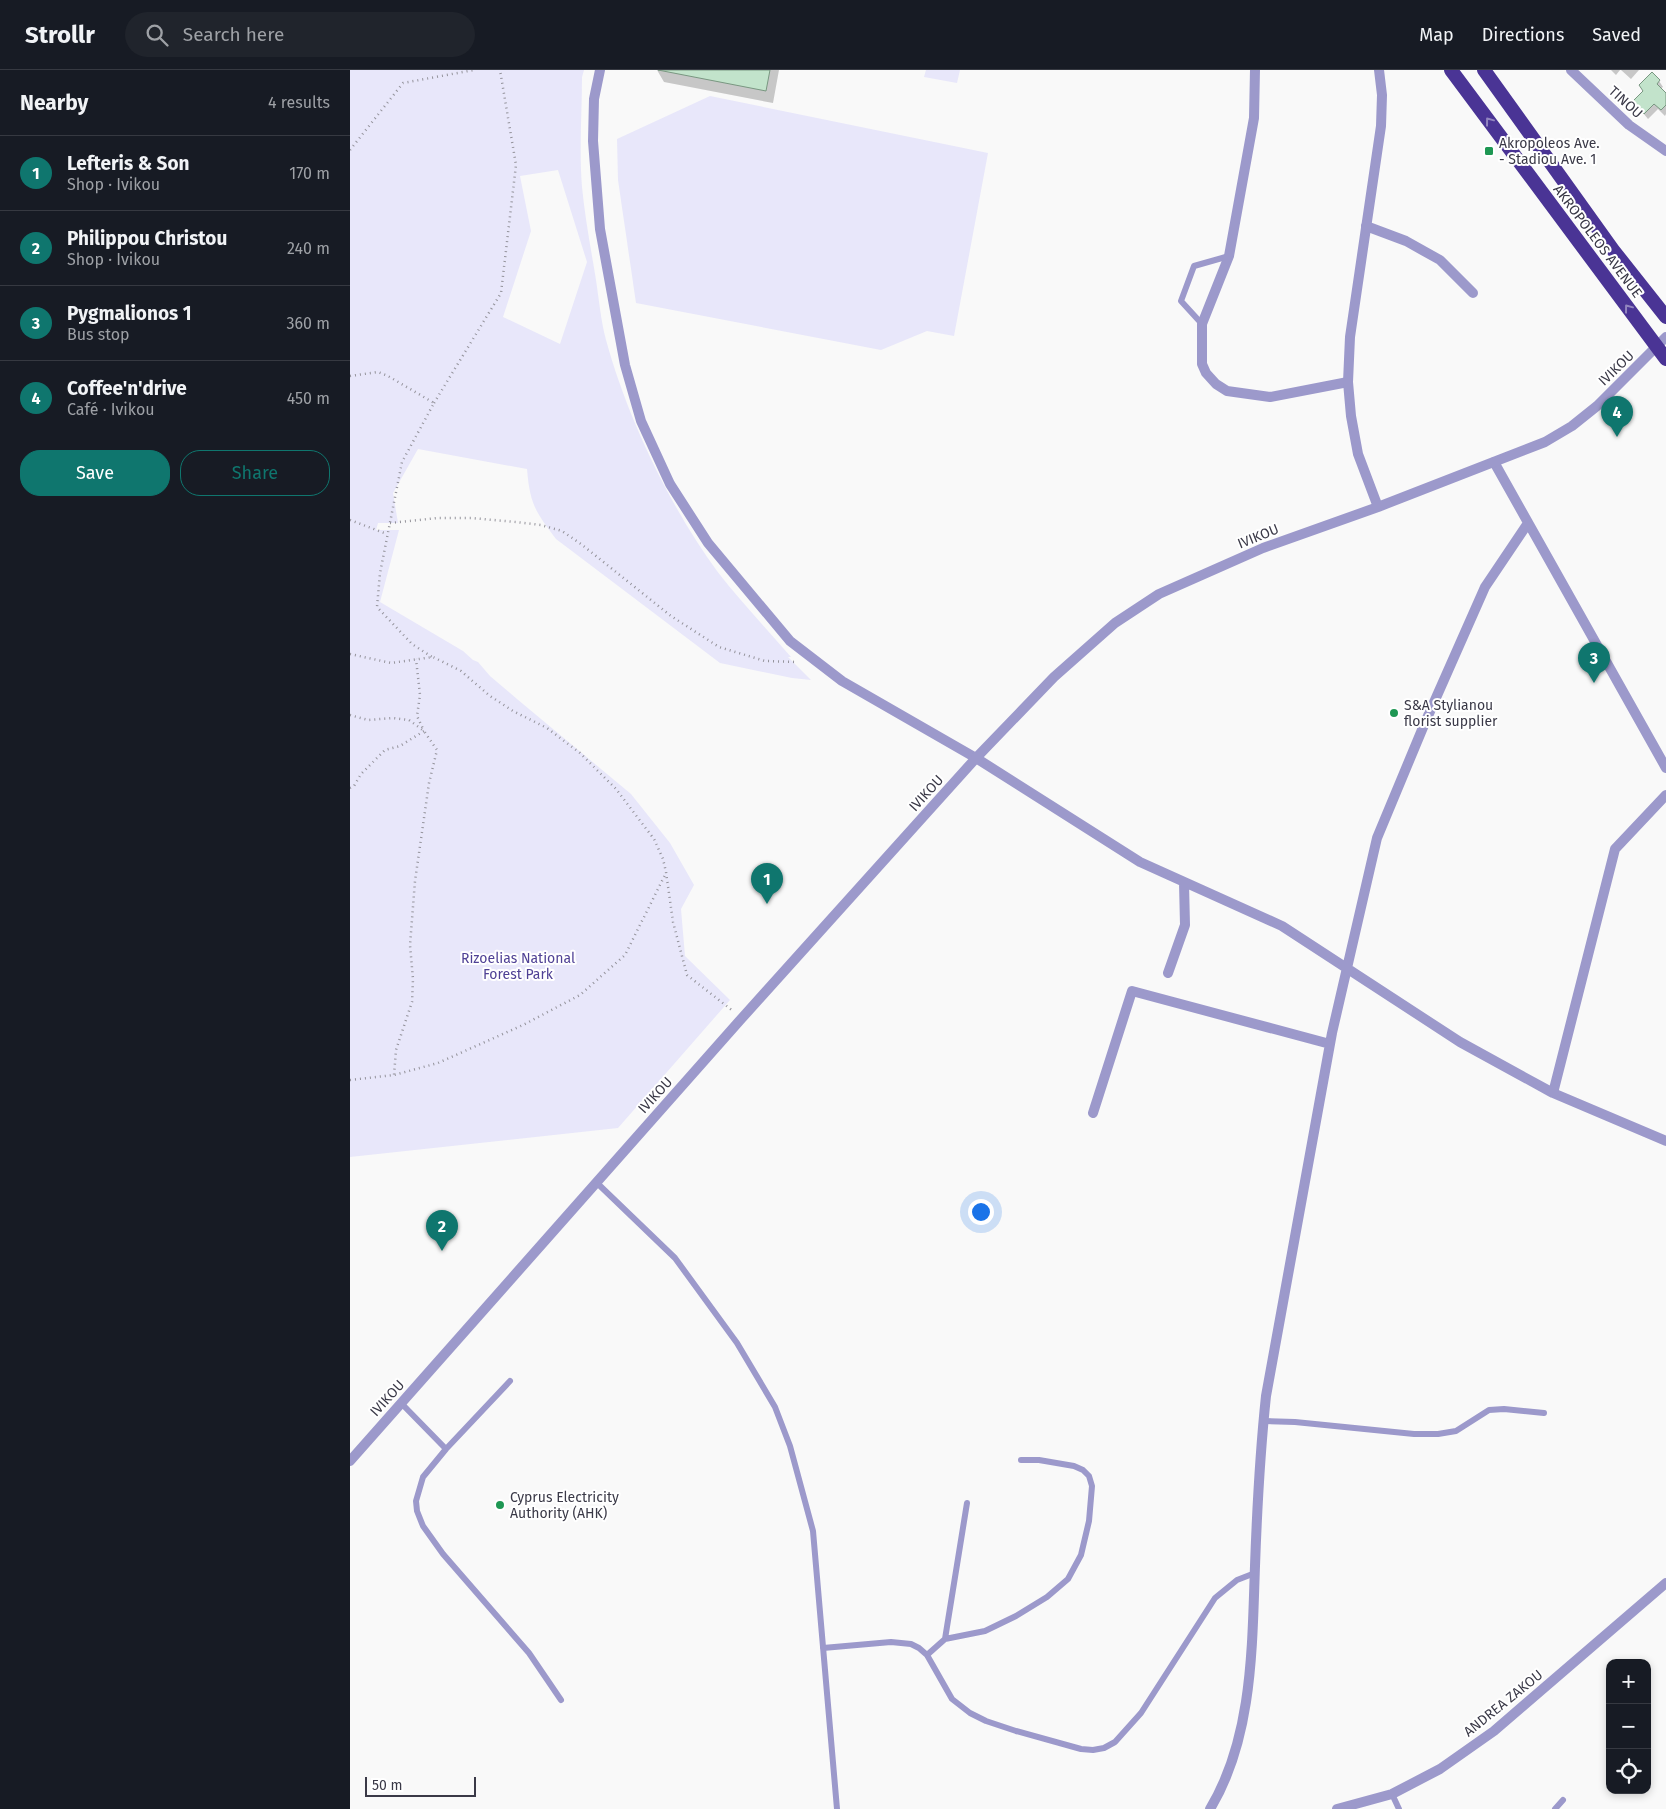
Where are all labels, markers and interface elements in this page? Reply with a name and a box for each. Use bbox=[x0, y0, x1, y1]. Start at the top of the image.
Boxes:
search box bbox=[125, 12, 475, 57]
text: Strollr bbox=[25, 21, 95, 49]
icon: search bbox=[143, 21, 171, 49]
text: Search here bbox=[183, 23, 284, 46]
text: Map bbox=[1419, 24, 1454, 46]
text: Directions bbox=[1482, 24, 1564, 46]
text: Saved bbox=[1592, 24, 1641, 46]
street label: TINOU bbox=[1605, 83, 1646, 122]
text: Nearby bbox=[20, 90, 88, 116]
text: 4 results bbox=[268, 93, 330, 112]
one-way arrow bbox=[1486, 117, 1495, 127]
place label: Akropoleos Ave. - Stadiou Ave. 1 bbox=[1499, 135, 1600, 168]
marker: Akropoleos Ave. - Stadiou Ave. 1 bbox=[1483, 145, 1495, 157]
text: Lefteris & Son bbox=[67, 152, 190, 175]
text: 1 bbox=[32, 164, 40, 183]
text: 170 m bbox=[289, 164, 330, 183]
text: Shop · Ivikou bbox=[67, 175, 160, 194]
street label: AKROPOLEOS AVENUE bbox=[1550, 182, 1646, 301]
text: Philippou Christou bbox=[67, 227, 227, 250]
text: 2 bbox=[32, 239, 40, 258]
text: 240 m bbox=[287, 239, 330, 258]
text: Shop · Ivikou bbox=[67, 250, 160, 269]
text: Pygmalionos 1 bbox=[67, 302, 191, 325]
one-way arrow bbox=[1625, 304, 1634, 314]
text: 3 bbox=[32, 314, 40, 333]
text: 360 m bbox=[287, 314, 330, 333]
text: Bus stop bbox=[67, 325, 130, 344]
street label: IVIKOU bbox=[1595, 347, 1638, 389]
text: Coffee'n'drive bbox=[67, 377, 187, 400]
text: 4 bbox=[31, 389, 41, 408]
text: 450 m bbox=[287, 389, 330, 408]
pin: 4 bbox=[1601, 396, 1633, 437]
text: Café · Ivikou bbox=[67, 400, 155, 419]
button: Save bbox=[20, 450, 170, 496]
button: Share bbox=[180, 450, 330, 496]
street label: IVIKOU bbox=[1235, 521, 1281, 552]
pin: 3 bbox=[1578, 642, 1610, 683]
place label: S&A Stylianou florist supplier bbox=[1404, 697, 1498, 730]
marker: S&A Stylianou florist supplier bbox=[1388, 707, 1400, 719]
street label: IVIKOU bbox=[906, 772, 947, 815]
pin: 1 bbox=[751, 863, 783, 904]
park label: Rizoelias National Forest Park bbox=[461, 950, 575, 983]
street label: IVIKOU bbox=[635, 1074, 676, 1117]
your location bbox=[968, 1199, 994, 1225]
pin: 2 bbox=[426, 1210, 458, 1251]
street label: IVIKOU bbox=[367, 1377, 408, 1420]
place label: Cyprus Electricity Authority (AHK) bbox=[510, 1489, 619, 1522]
marker: Cyprus Electricity Authority (AHK) bbox=[494, 1499, 506, 1511]
map controls bbox=[1606, 1659, 1651, 1794]
button: + bbox=[1606, 1659, 1651, 1704]
street label: ANDREA ZAKOU bbox=[1460, 1666, 1546, 1740]
button: − bbox=[1606, 1704, 1651, 1749]
button: locate bbox=[1606, 1749, 1651, 1794]
scale bar bbox=[365, 1774, 476, 1797]
text: 50 m bbox=[372, 1777, 403, 1794]

